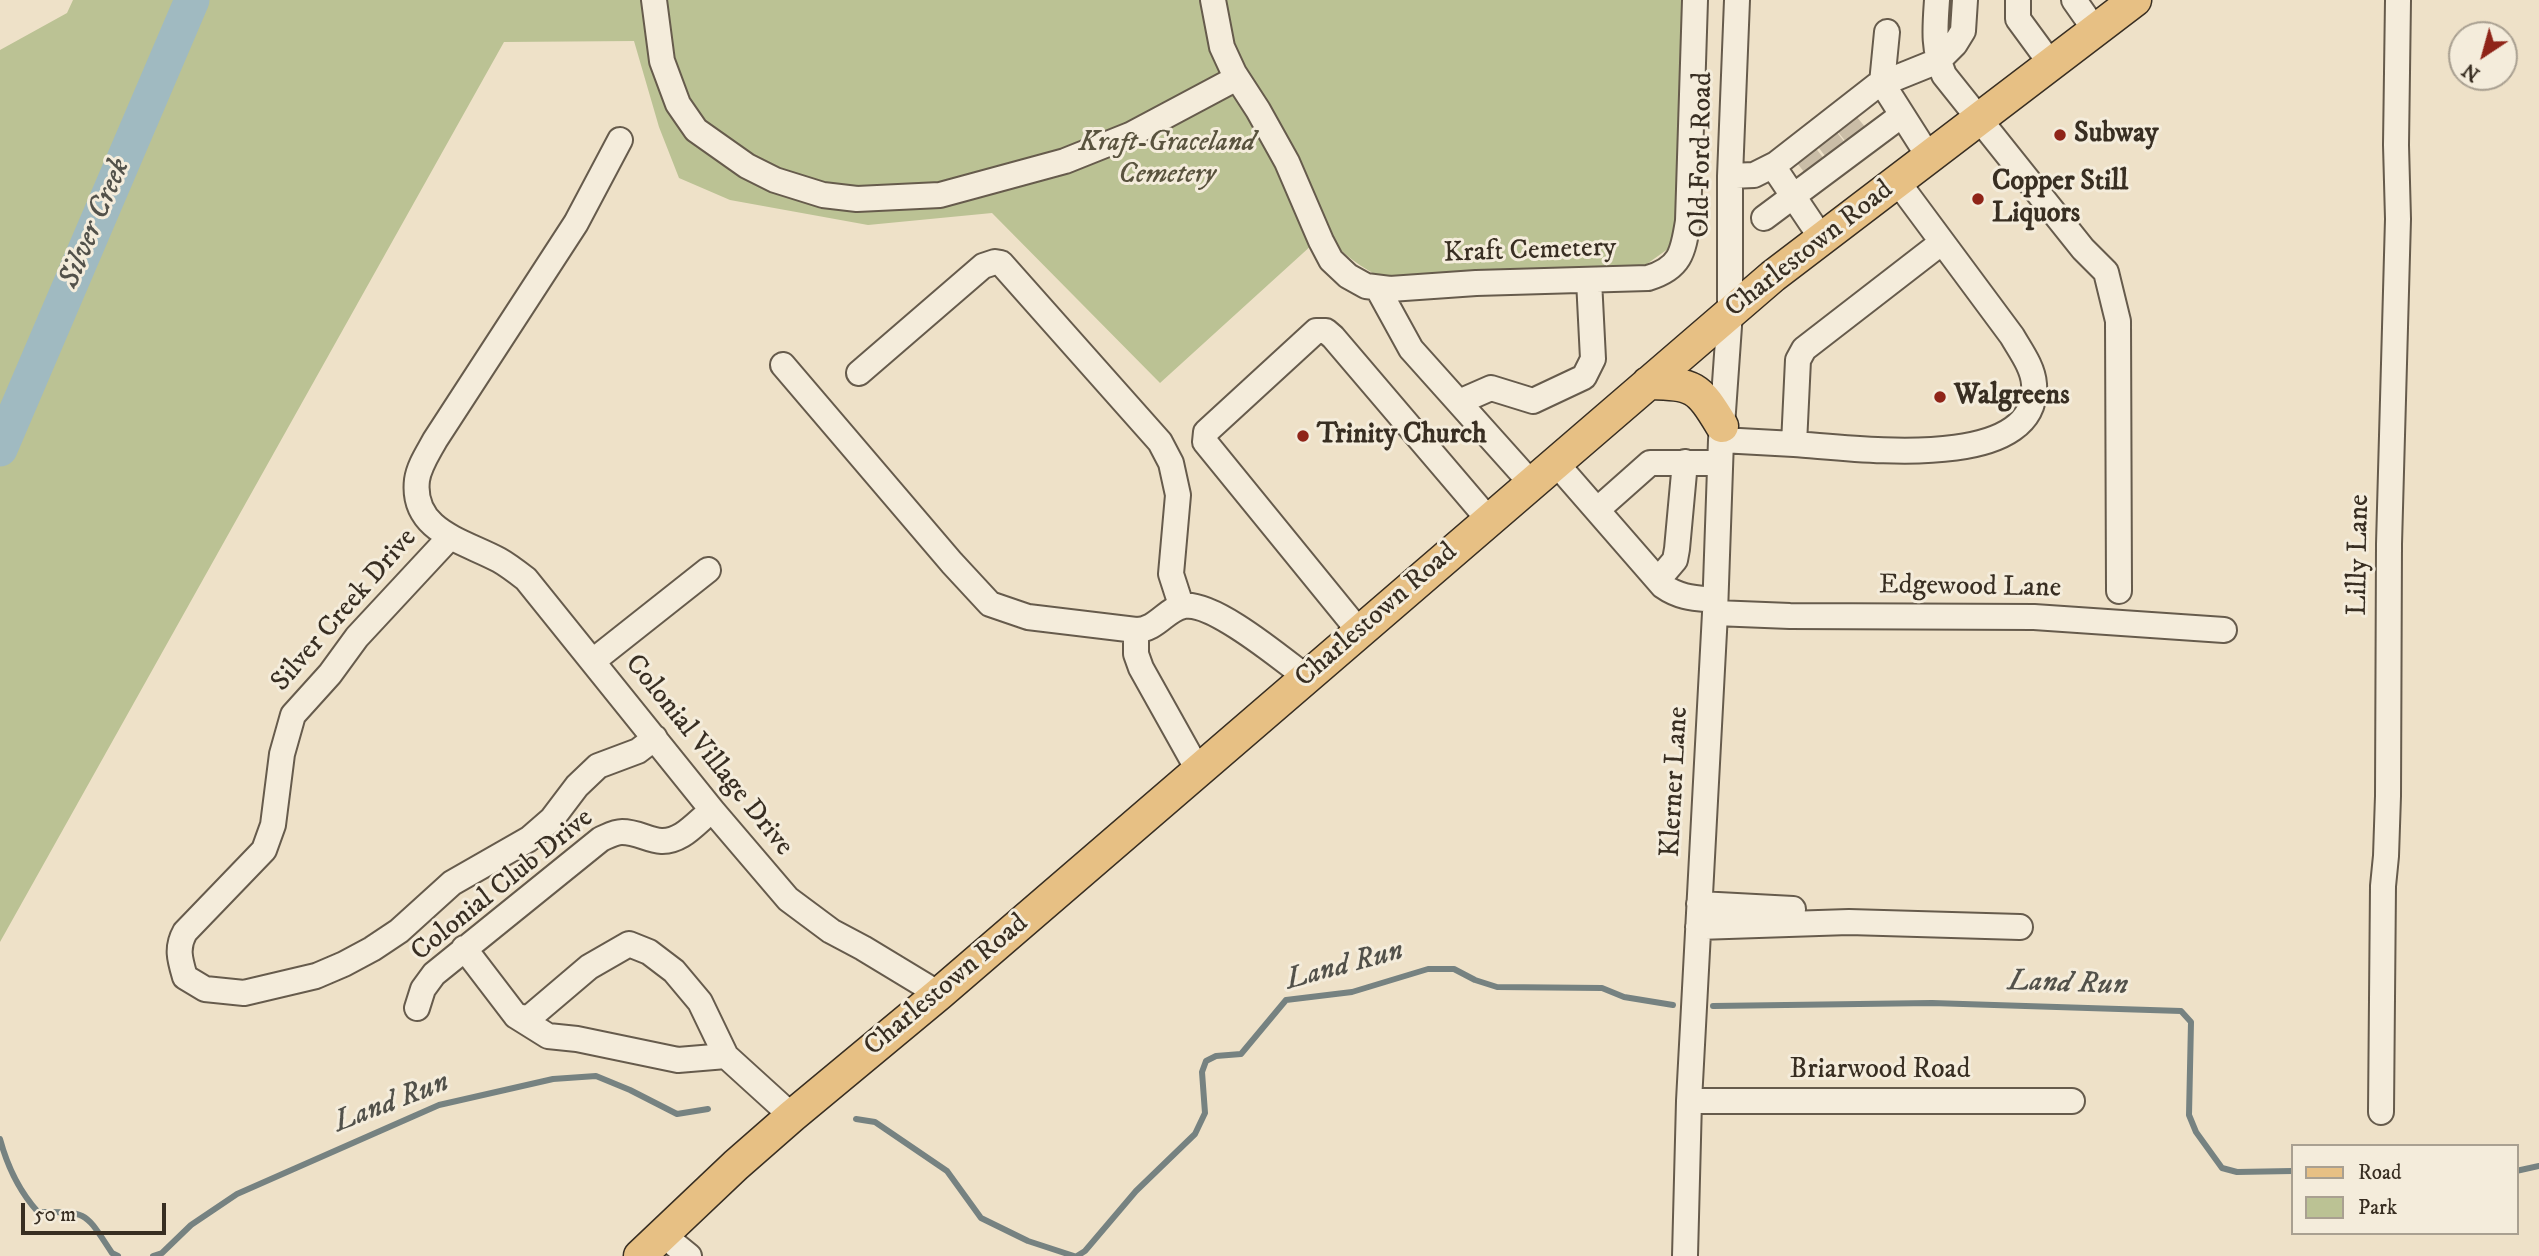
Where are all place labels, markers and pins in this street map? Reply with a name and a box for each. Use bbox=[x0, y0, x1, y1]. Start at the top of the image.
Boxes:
place label: Subway bbox=[2074, 118, 2158, 152]
marker: Subway bbox=[2052, 127, 2068, 143]
place label: Copper Still Liquors bbox=[1992, 166, 2128, 232]
marker: Copper Still Liquors bbox=[1970, 191, 1986, 207]
place label: Walgreens bbox=[1954, 380, 2070, 414]
marker: Walgreens bbox=[1932, 389, 1948, 405]
place label: Trinity Church bbox=[1317, 419, 1487, 453]
marker: Trinity Church bbox=[1295, 428, 1311, 444]

